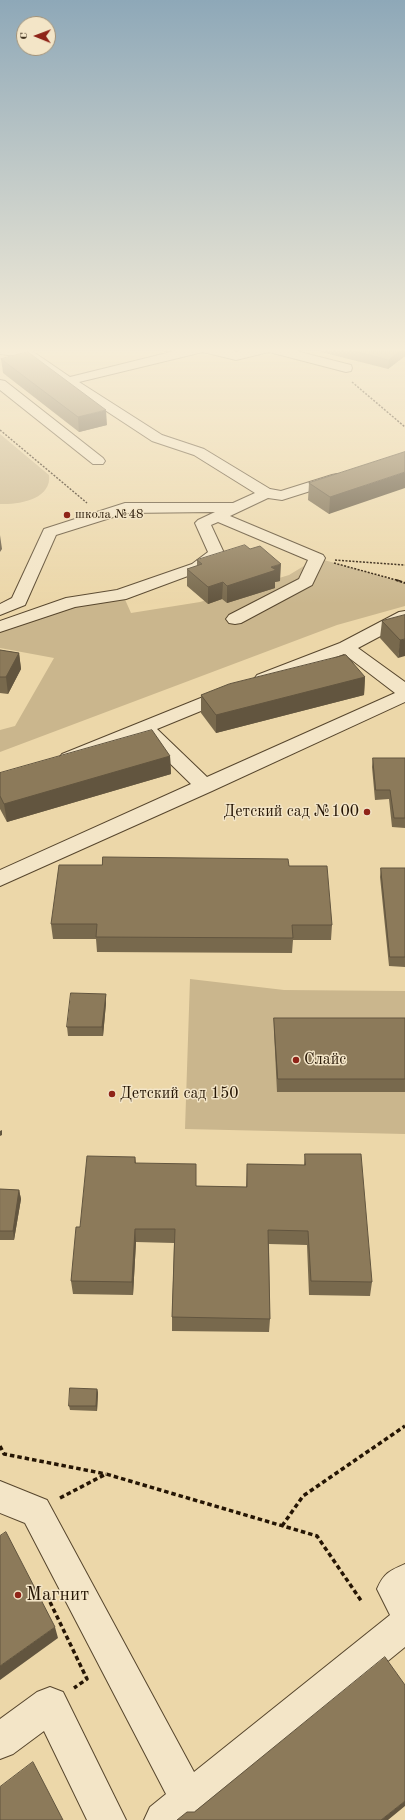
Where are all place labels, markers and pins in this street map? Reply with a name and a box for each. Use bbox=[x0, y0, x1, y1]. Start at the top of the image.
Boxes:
place label: школа №48 bbox=[75, 507, 143, 523]
marker: школа №48 bbox=[62, 510, 72, 520]
place label: Детский сад №100 bbox=[223, 802, 359, 822]
marker: Детский сад №100 bbox=[362, 807, 372, 817]
place label: Слайс bbox=[304, 1050, 346, 1070]
marker: Слайс bbox=[291, 1055, 301, 1065]
place label: Детский сад 150 bbox=[120, 1084, 238, 1104]
marker: Детский сад 150 bbox=[107, 1089, 117, 1099]
place label: Магнит bbox=[26, 1584, 89, 1606]
marker: Магнит bbox=[13, 1590, 23, 1600]

